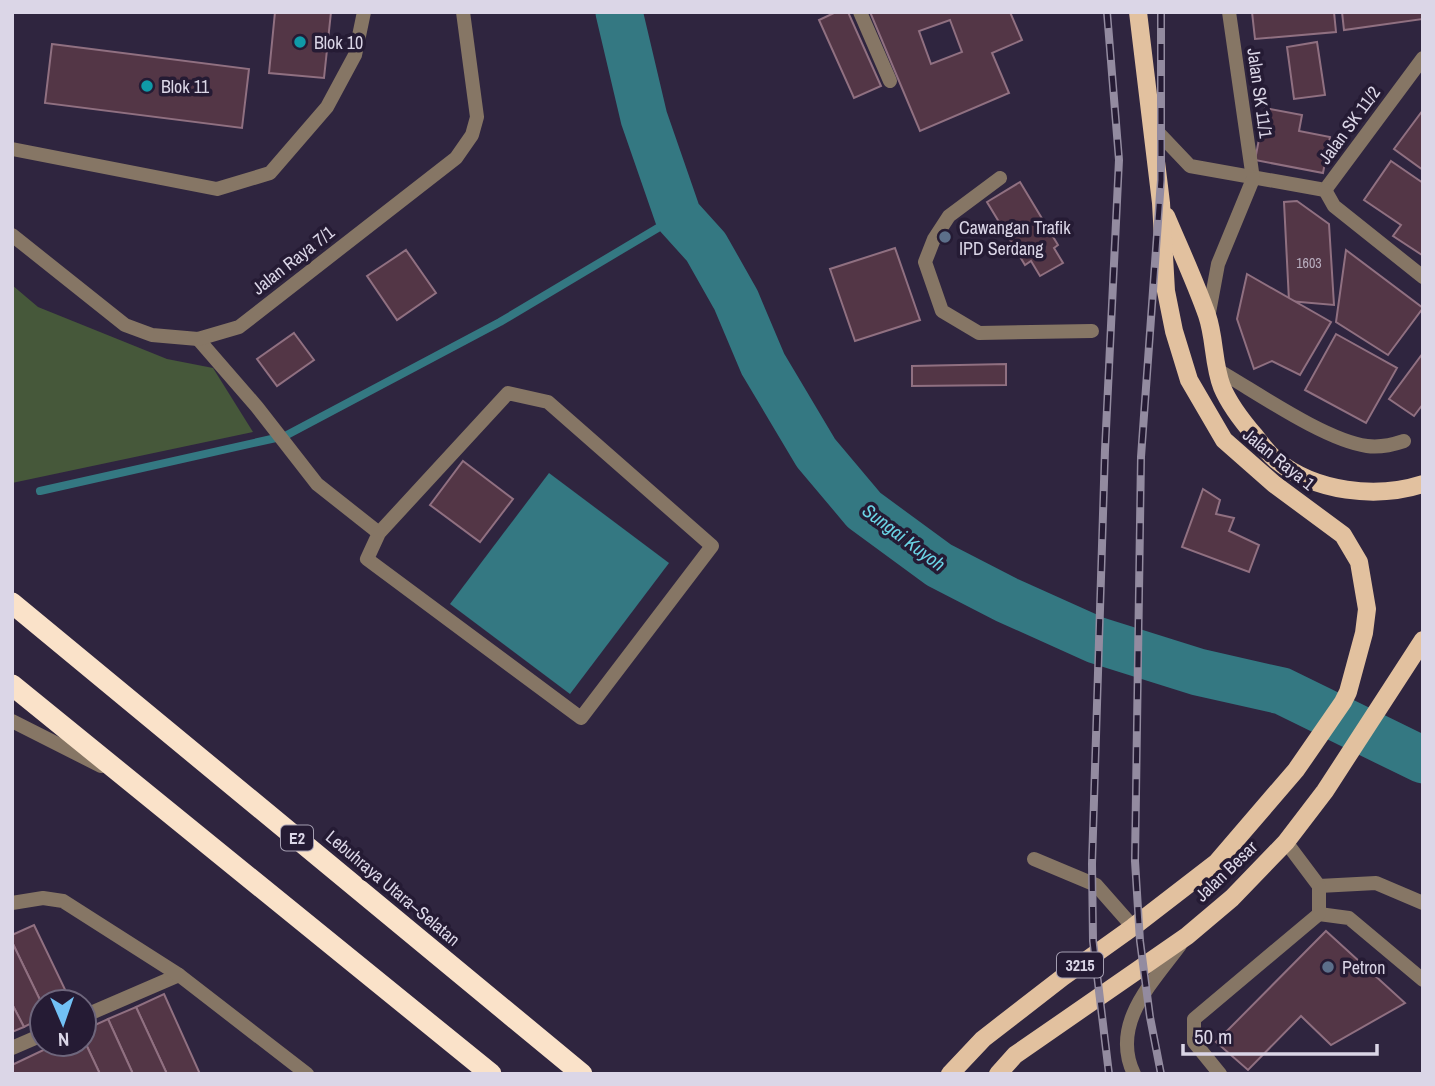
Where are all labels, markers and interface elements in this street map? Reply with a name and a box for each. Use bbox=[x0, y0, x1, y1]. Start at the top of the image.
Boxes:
place label: Blok 10 bbox=[314, 30, 363, 55]
marker: Blok 10 bbox=[292, 34, 308, 50]
street label: Jalan SK 11/1 bbox=[1241, 46, 1279, 140]
place label: Blok 11 bbox=[161, 74, 210, 99]
marker: Blok 11 bbox=[139, 78, 155, 94]
street label: Jalan SK 11/2 bbox=[1312, 81, 1386, 169]
place label: Cawangan Trafik IPD Serdang bbox=[959, 215, 1071, 261]
street label: Jalan Raya 7/1 bbox=[247, 219, 340, 300]
marker: Cawangan Trafik IPD Serdang bbox=[937, 229, 953, 245]
house number: 1603 bbox=[1296, 254, 1322, 272]
street label: Jalan Raya 1 bbox=[1238, 422, 1321, 496]
water label: Sungai Kuyoh bbox=[857, 497, 951, 577]
street label: Lebuhraya Utara–Selatan bbox=[321, 824, 465, 952]
road number: E2 bbox=[281, 825, 313, 850]
street label: Jalan Besar bbox=[1189, 835, 1263, 907]
road number: 3215 bbox=[1057, 953, 1103, 978]
place label: Petron bbox=[1342, 955, 1386, 980]
marker: Petron bbox=[1320, 959, 1336, 975]
north arrow bbox=[28, 988, 98, 1058]
scale bar bbox=[1183, 1012, 1377, 1056]
text: 50 m bbox=[1194, 1022, 1232, 1051]
text: N bbox=[58, 1027, 70, 1053]

